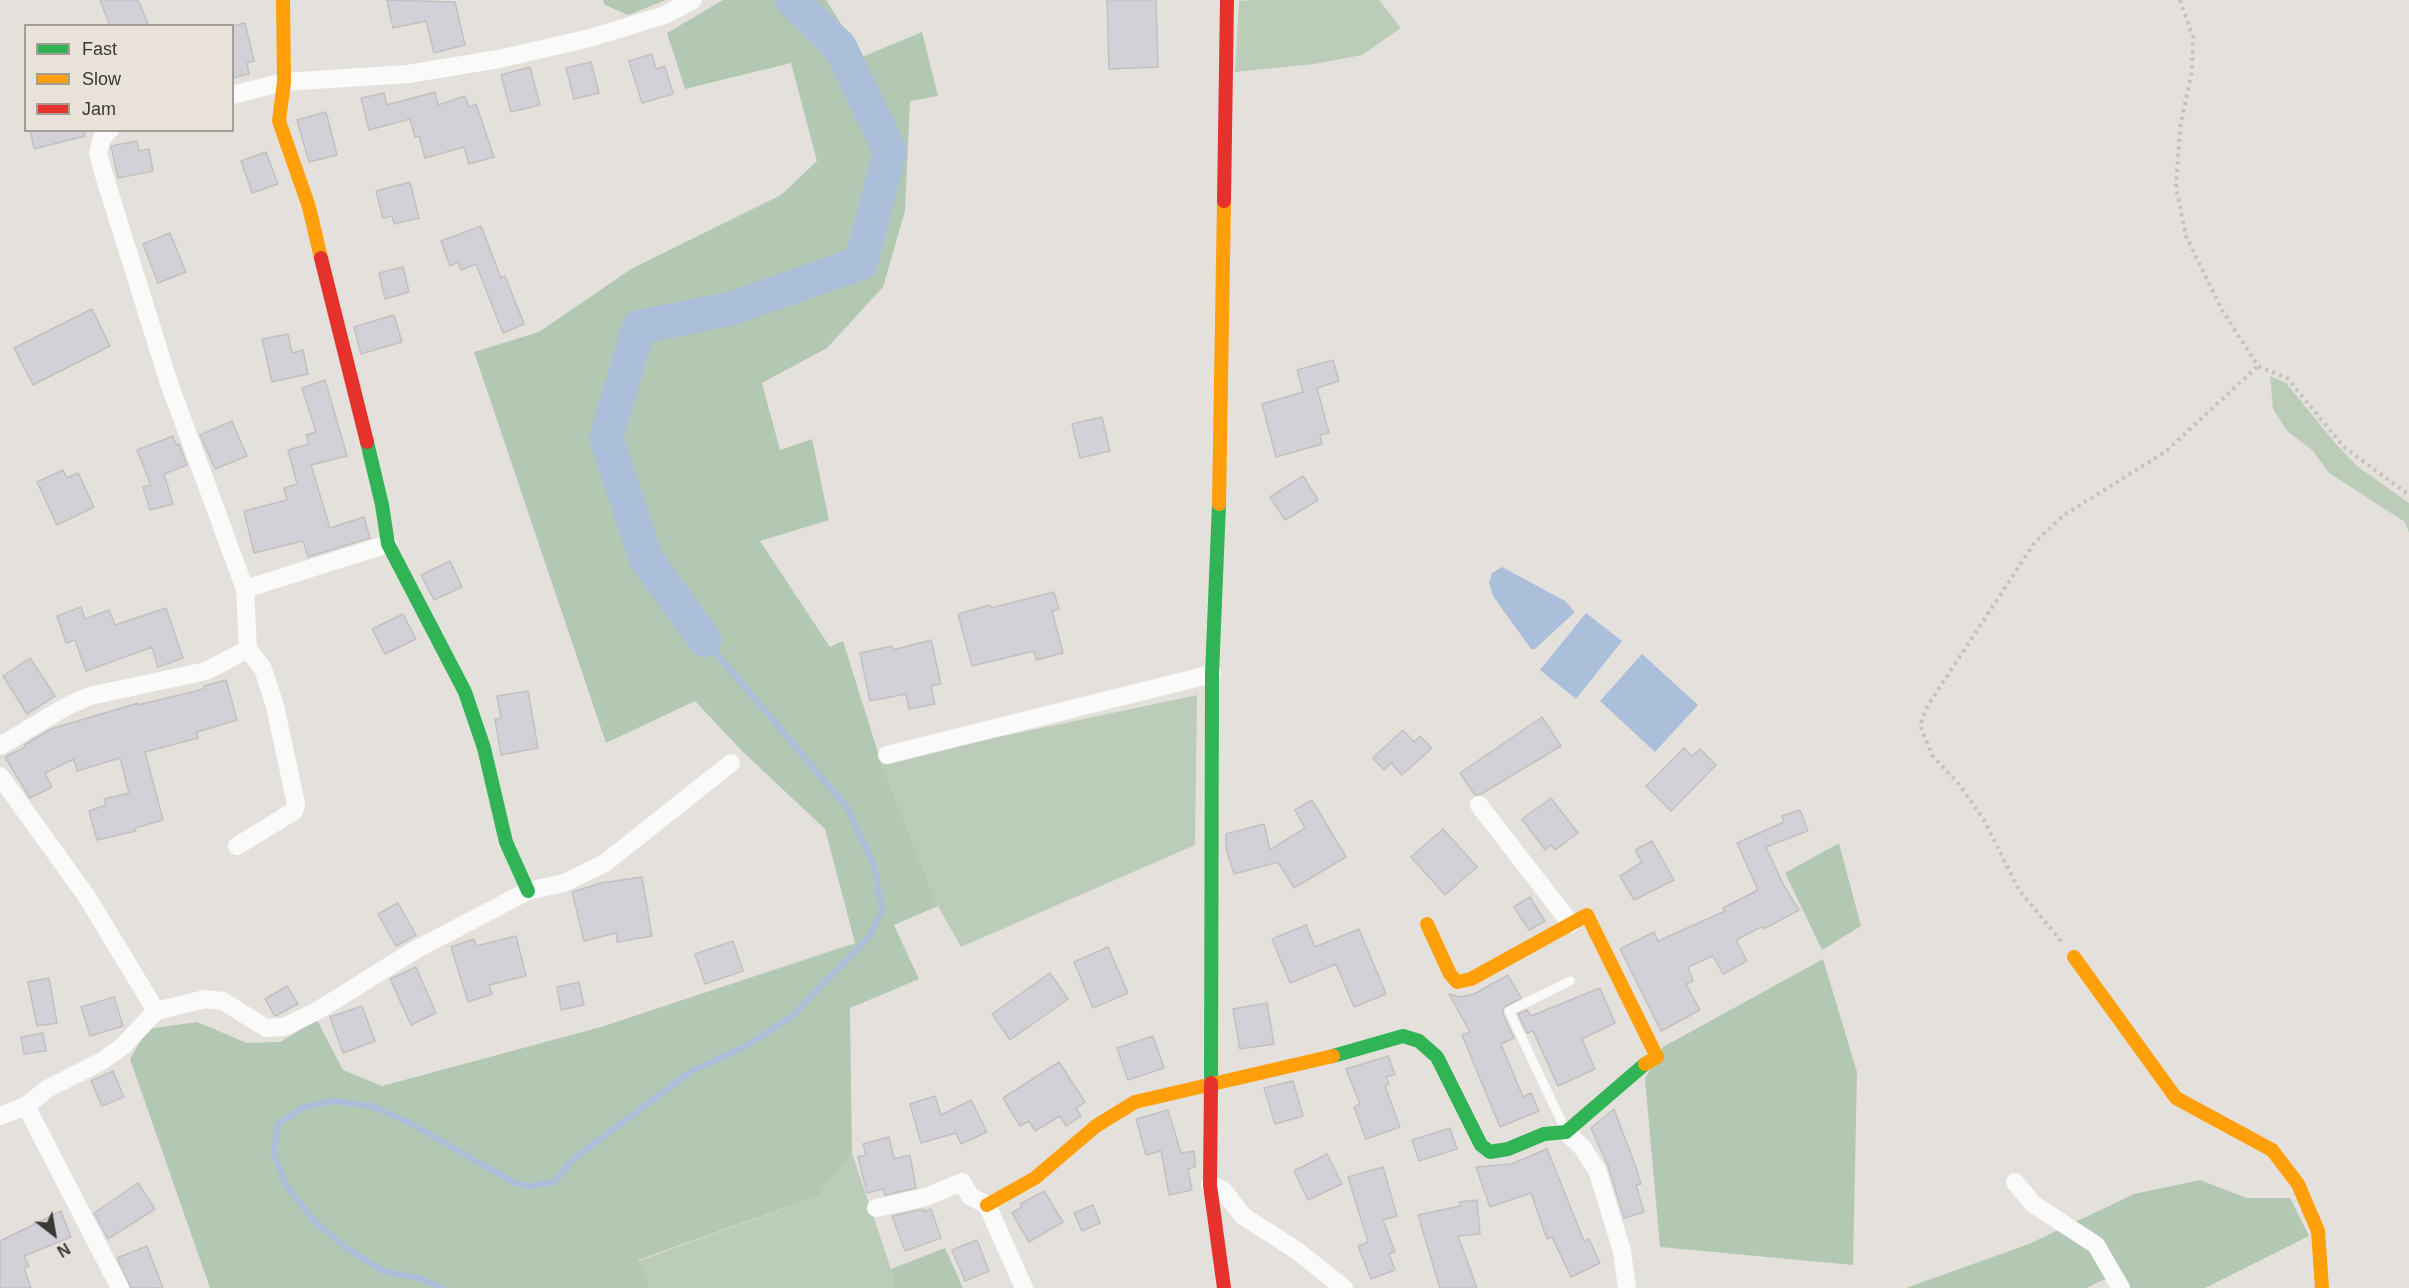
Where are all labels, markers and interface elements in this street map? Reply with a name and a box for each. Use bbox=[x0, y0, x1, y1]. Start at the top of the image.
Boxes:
legend bbox=[24, 24, 234, 132]
text: Fast bbox=[82, 39, 117, 59]
text: Slow bbox=[82, 69, 121, 89]
text: Jam bbox=[82, 99, 116, 119]
north arrow bbox=[24, 1204, 84, 1264]
text: N bbox=[54, 1240, 73, 1260]

